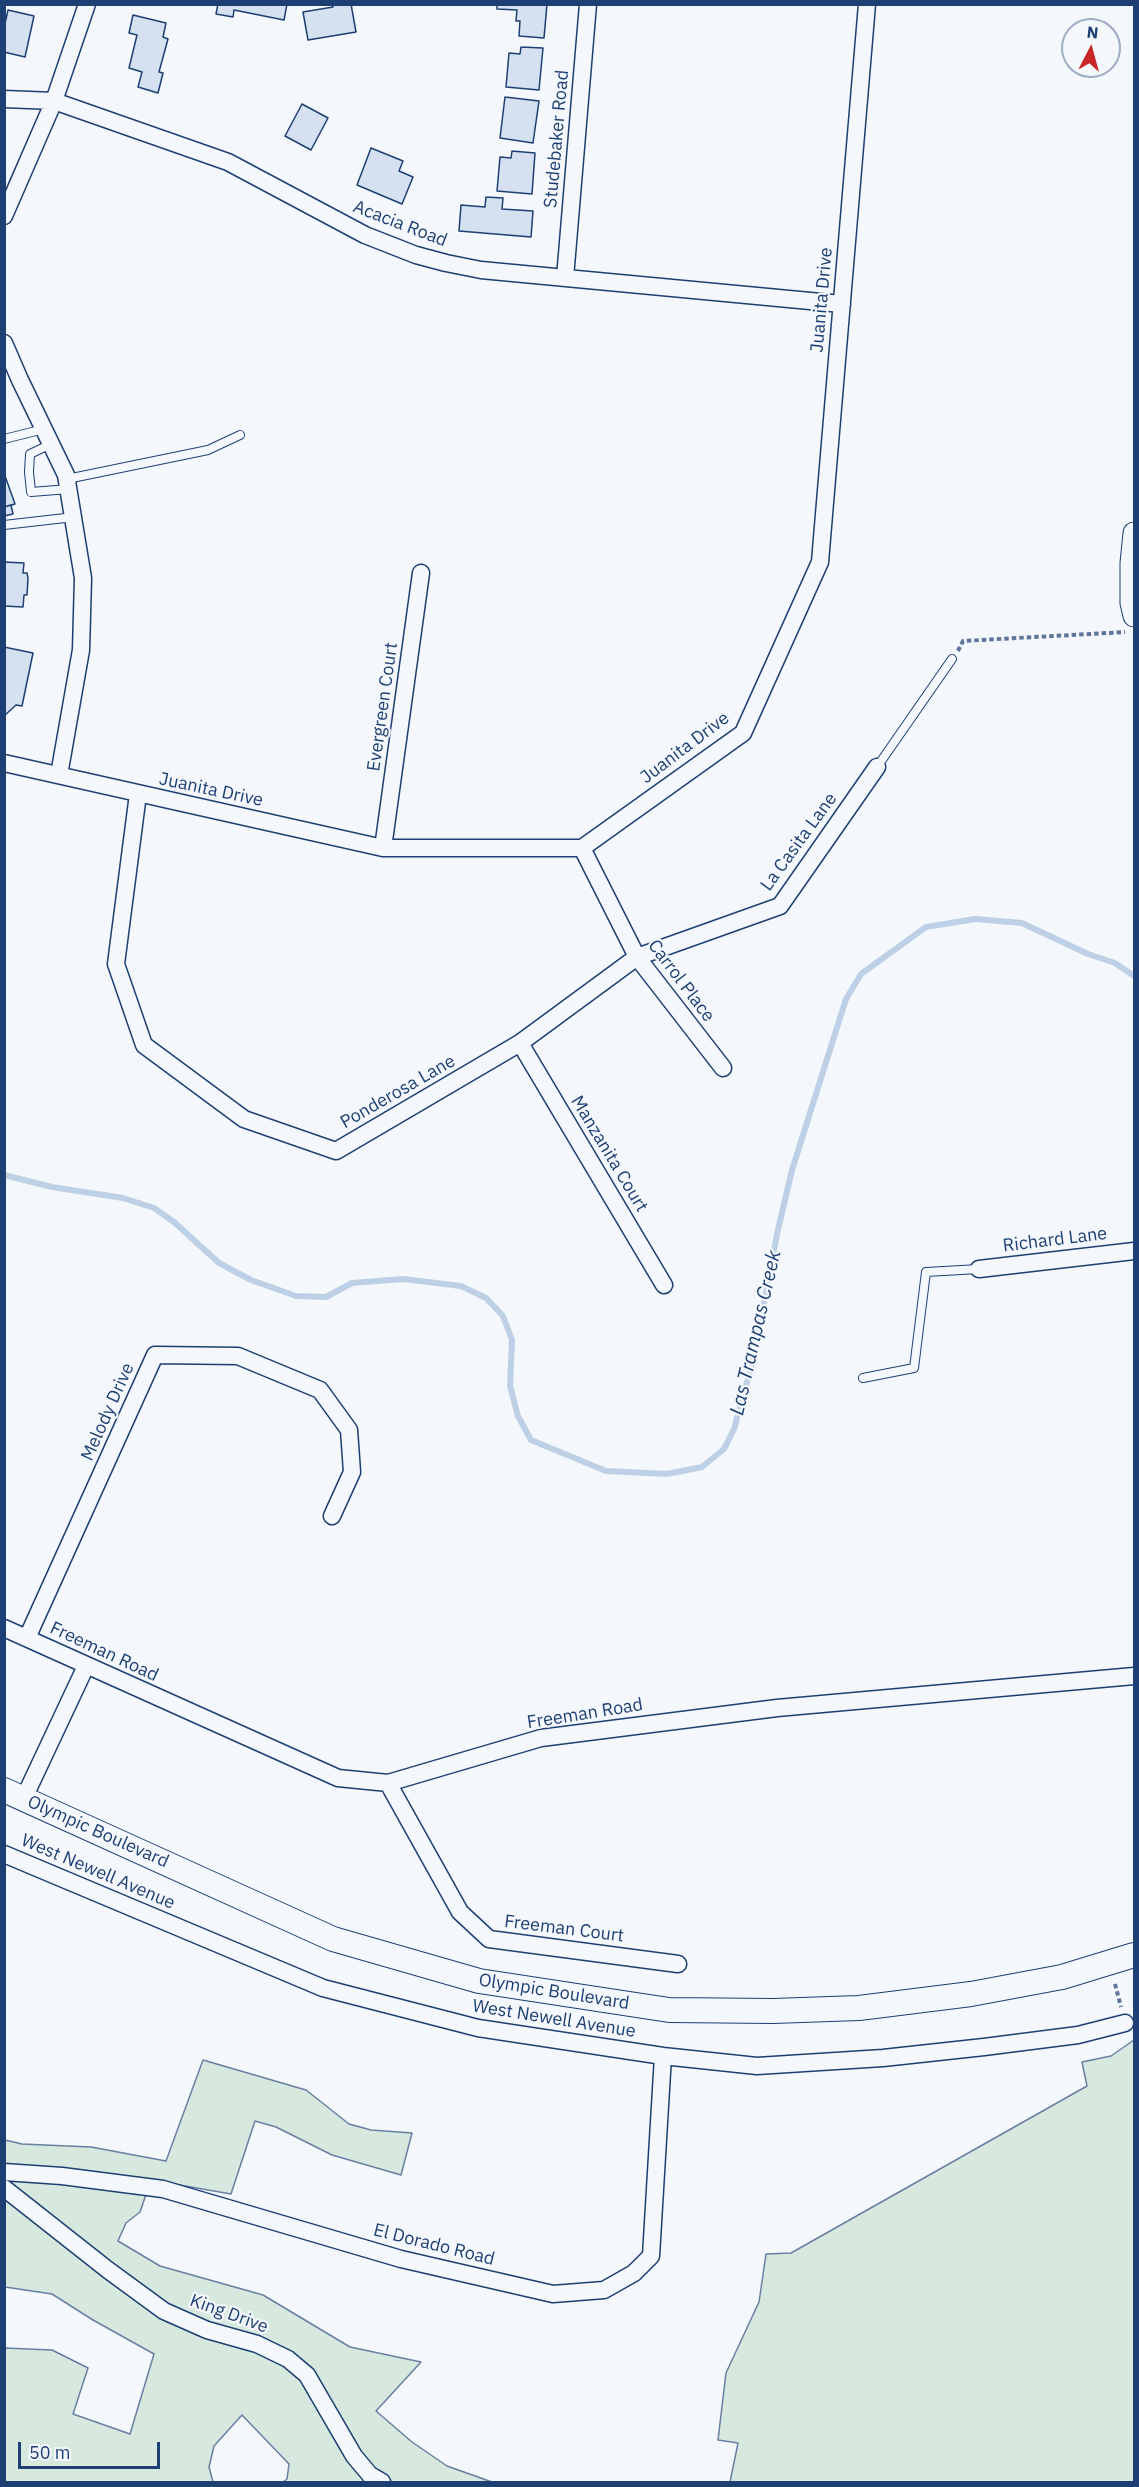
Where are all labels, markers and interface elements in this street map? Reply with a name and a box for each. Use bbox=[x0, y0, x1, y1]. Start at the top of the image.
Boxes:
north arrow bbox=[1061, 18, 1121, 78]
text: N bbox=[1086, 22, 1099, 43]
street label: Studebaker Road bbox=[540, 69, 574, 209]
street label: Acacia Road bbox=[350, 196, 450, 252]
street label: Juanita Drive bbox=[807, 246, 837, 354]
street label: Evergreen Court bbox=[363, 641, 403, 773]
street label: Juanita Drive bbox=[636, 708, 734, 788]
street label: Juanita Drive bbox=[157, 768, 265, 812]
street label: La Casita Lane bbox=[756, 789, 842, 895]
street label: Carrol Place bbox=[643, 936, 719, 1026]
street label: Ponderosa Lane bbox=[337, 1050, 459, 1134]
street label: Manzanita Court bbox=[566, 1092, 652, 1216]
street label: Richard Lane bbox=[1002, 1223, 1108, 1257]
water label: Las Trampas Creek bbox=[725, 1248, 787, 1418]
street label: Melody Drive bbox=[77, 1360, 139, 1464]
street label: Freeman Road bbox=[46, 1617, 162, 1687]
street label: Freeman Road bbox=[525, 1694, 645, 1734]
street label: Olympic Boulevard bbox=[24, 1791, 172, 1873]
street label: West Newell Avenue bbox=[18, 1830, 178, 1914]
street label: Freeman Court bbox=[503, 1911, 625, 1947]
street label: Olympic Boulevard bbox=[477, 1969, 631, 2015]
street label: West Newell Avenue bbox=[471, 1995, 637, 2043]
street label: El Dorado Road bbox=[371, 2220, 497, 2270]
street label: King Drive bbox=[187, 2290, 271, 2338]
scale bar bbox=[21, 2430, 164, 2468]
text: 50 m bbox=[29, 2441, 71, 2464]

